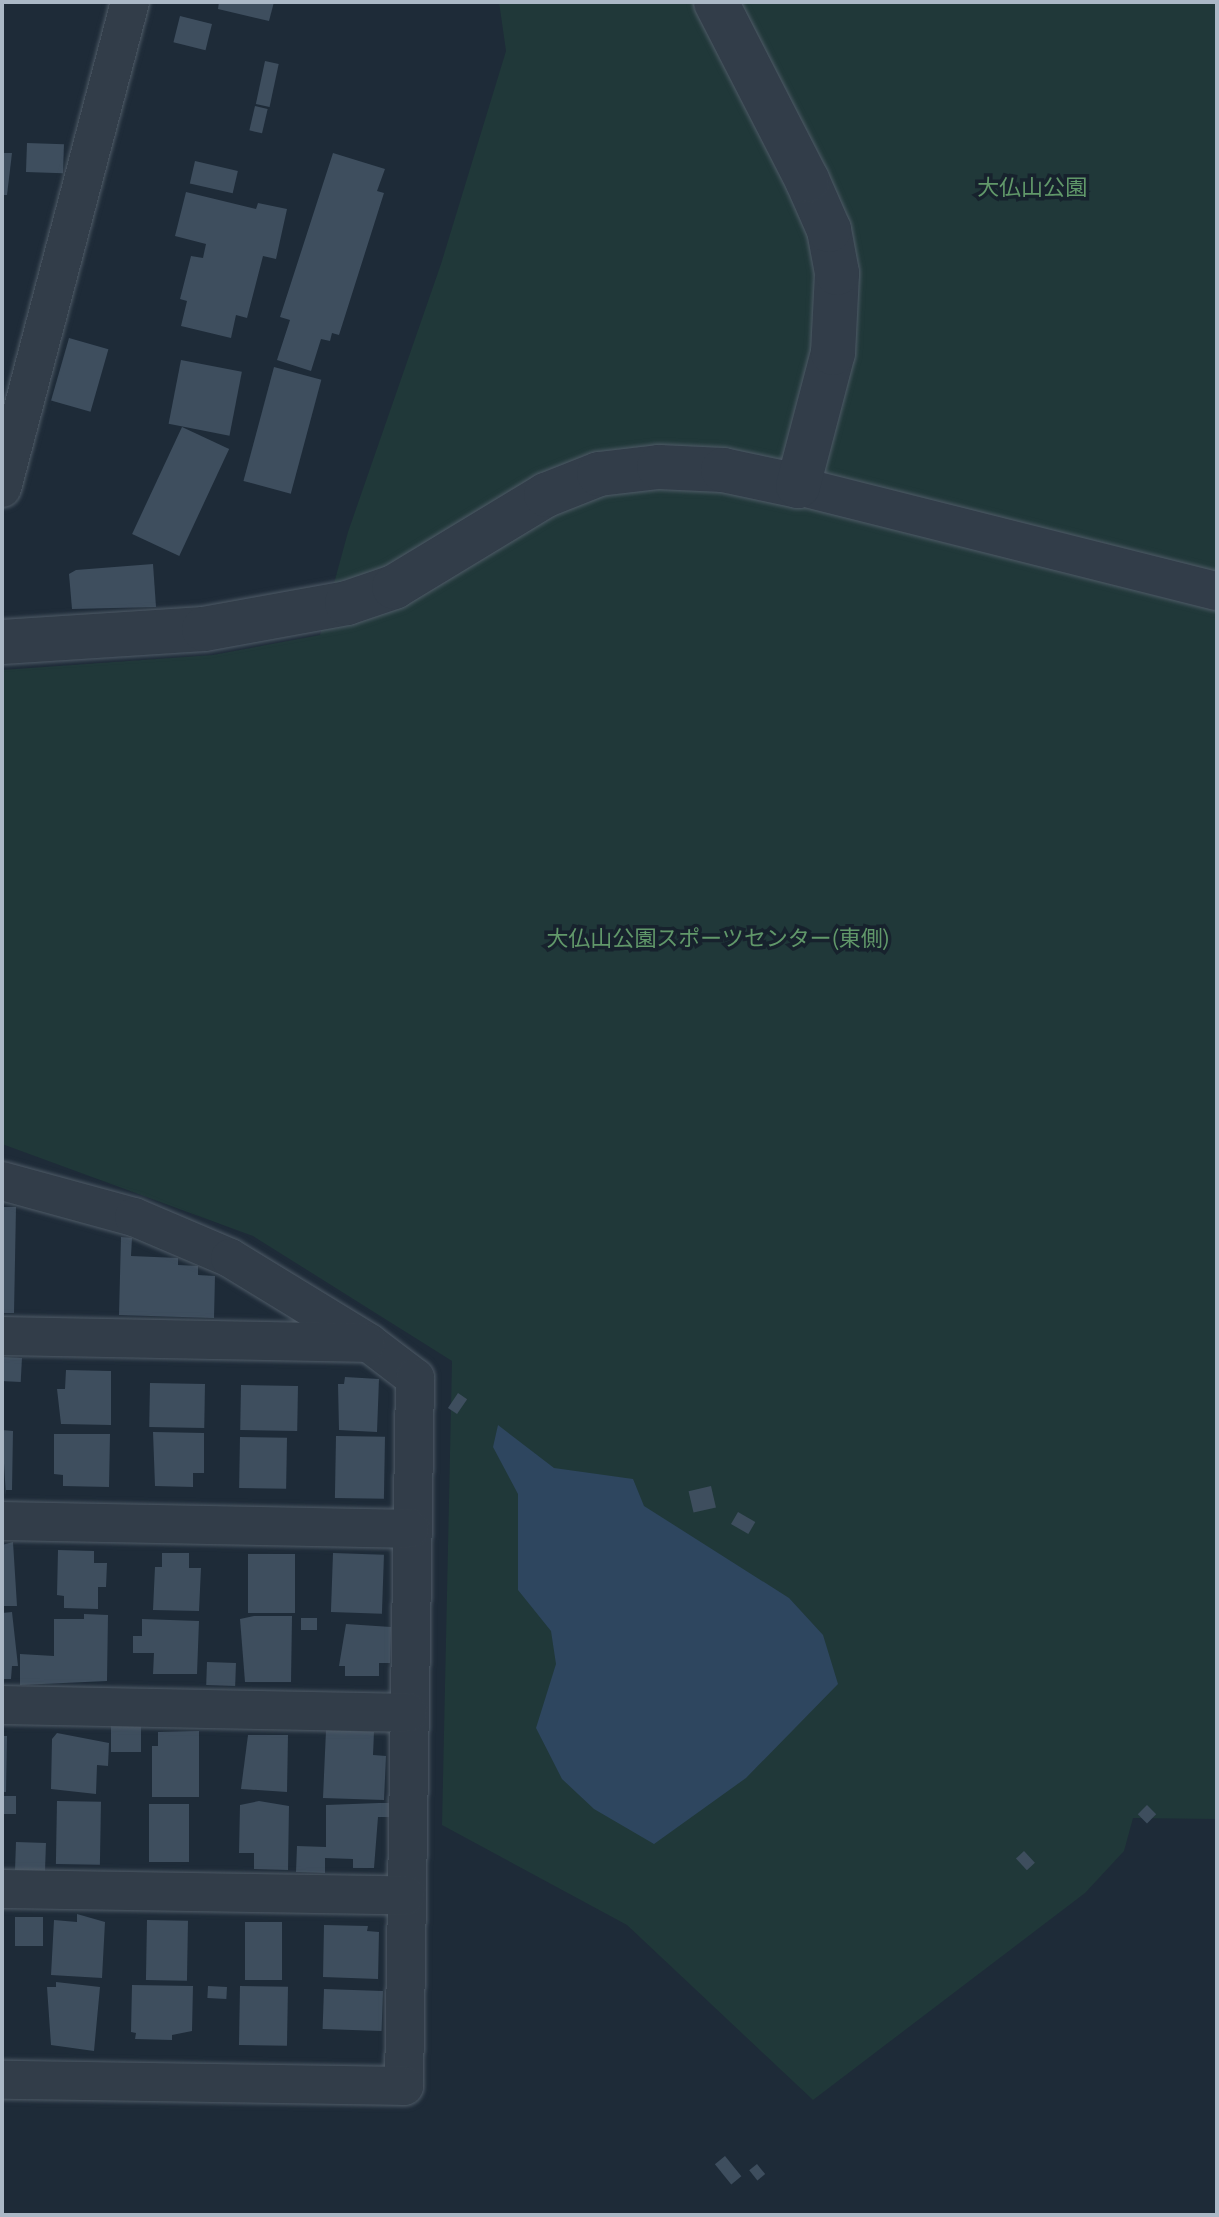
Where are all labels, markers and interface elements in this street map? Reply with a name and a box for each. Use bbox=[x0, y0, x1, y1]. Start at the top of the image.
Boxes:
park label: 大仏山公園 bbox=[977, 174, 1087, 200]
park label: 大仏山公園スポーツセンター(東側) bbox=[546, 925, 890, 951]

